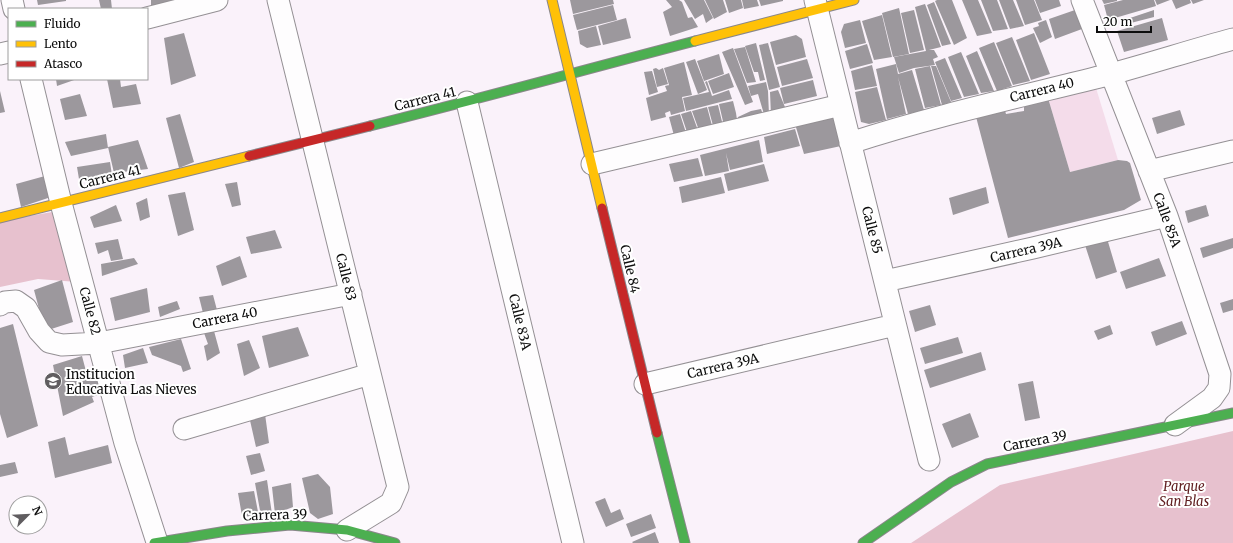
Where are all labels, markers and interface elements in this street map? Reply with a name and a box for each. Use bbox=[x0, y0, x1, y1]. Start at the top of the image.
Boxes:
legend bbox=[8, 8, 148, 80]
scale bar bbox=[1097, 8, 1151, 34]
text: 20 m bbox=[1103, 14, 1132, 29]
text: Fluido bbox=[44, 16, 81, 31]
text: Lento bbox=[44, 36, 77, 51]
text: Atasco bbox=[43, 56, 82, 71]
street label: Carrera 40 bbox=[1008, 74, 1076, 106]
street label: Carrera 41 bbox=[393, 83, 457, 115]
street label: Carrera 41 bbox=[78, 161, 142, 193]
street label: Calle 85A bbox=[1149, 190, 1185, 251]
street label: Calle 85 bbox=[858, 204, 886, 256]
street label: Carrera 39A bbox=[989, 233, 1064, 266]
street label: Calle 84 bbox=[616, 243, 644, 295]
street label: Calle 83 bbox=[332, 252, 360, 302]
street label: Calle 82 bbox=[75, 285, 105, 337]
street label: Calle 83A bbox=[505, 292, 535, 353]
street label: Carrera 40 bbox=[191, 303, 259, 333]
street label: Carrera 39A bbox=[686, 349, 761, 382]
place label: Institucion Educativa Las Nieves bbox=[66, 366, 197, 398]
school or university icon: Institucion Educativa Las Nieves bbox=[43, 371, 63, 391]
street label: Carrera 39 bbox=[1002, 426, 1068, 455]
park label: Parque San Blas bbox=[1159, 478, 1210, 510]
north arrow bbox=[8, 495, 48, 535]
text: N bbox=[29, 504, 45, 518]
street label: Carrera 39 bbox=[242, 505, 308, 525]

